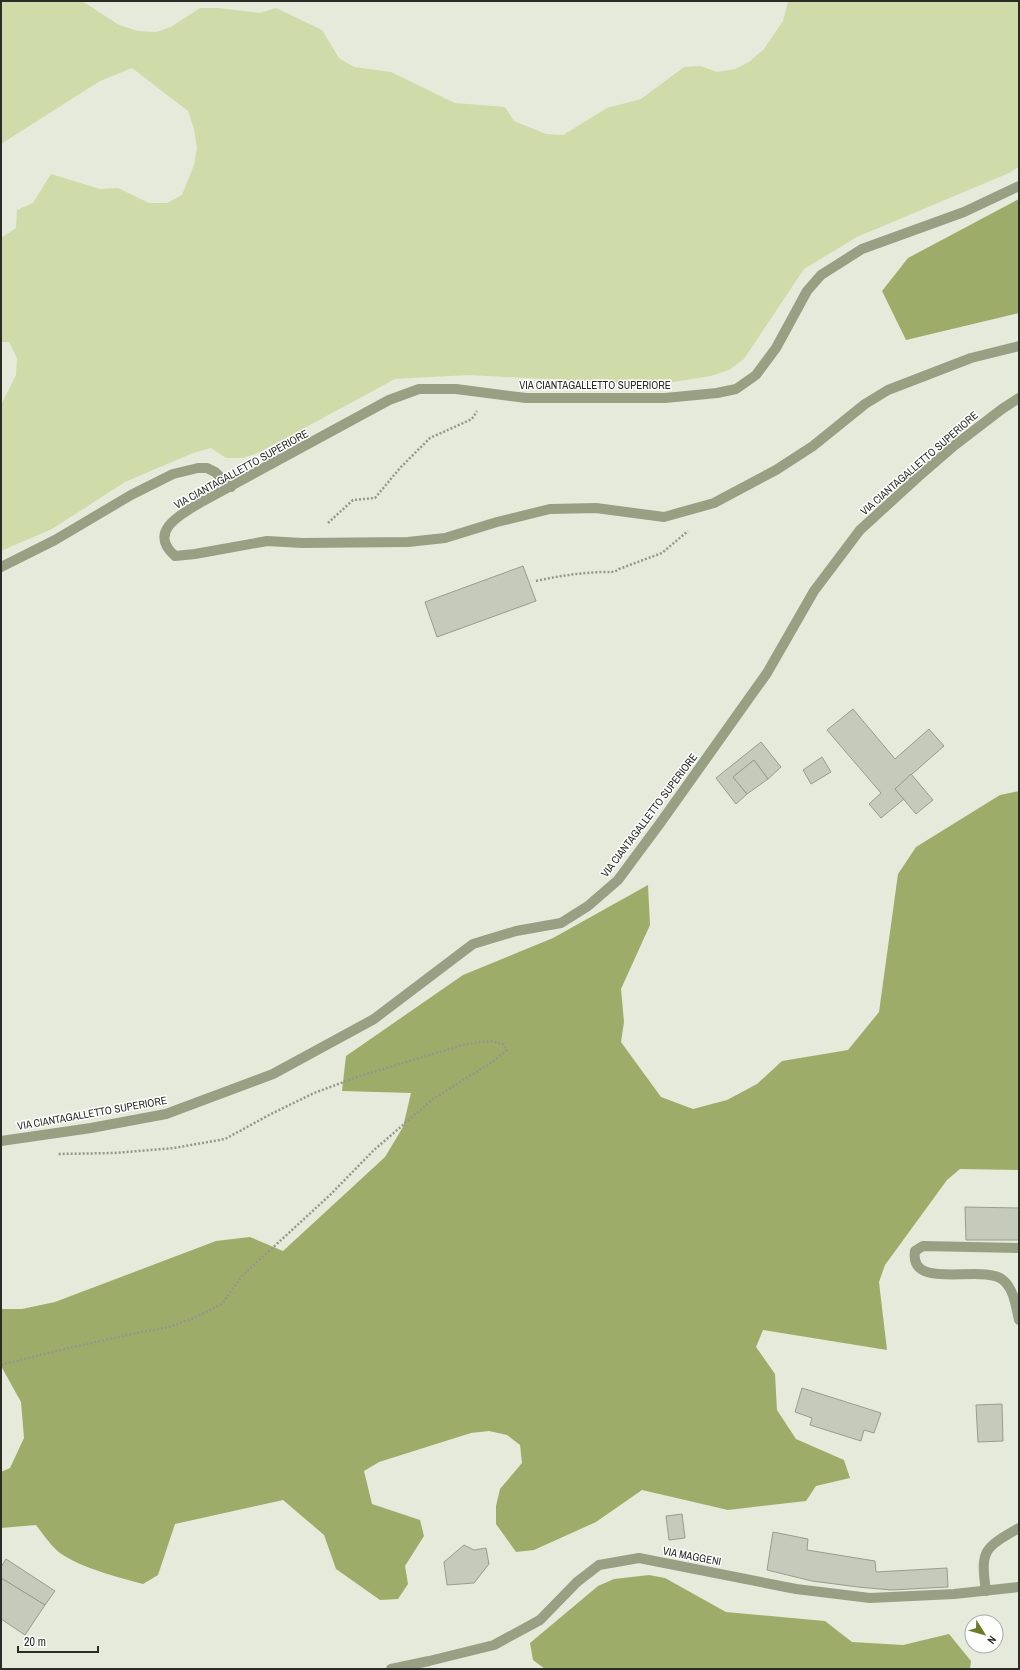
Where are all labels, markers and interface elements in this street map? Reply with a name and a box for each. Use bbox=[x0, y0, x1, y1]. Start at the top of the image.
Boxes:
street label: VIA CIANTAGALLETTO SUPERIORE bbox=[519, 378, 671, 392]
street label: VIA CIANTAGALLETTO SUPERIORE bbox=[857, 408, 981, 518]
street label: VIA CIANTAGALLETTO SUPERIORE bbox=[171, 426, 311, 512]
street label: VIA CIANTAGALLETTO SUPERIORE bbox=[598, 750, 700, 880]
street label: VIA CIANTAGALLETTO SUPERIORE bbox=[16, 1093, 168, 1133]
street label: VIA MAGGENI bbox=[662, 1543, 722, 1569]
north arrow bbox=[964, 1614, 1004, 1654]
scale bar bbox=[18, 1628, 98, 1654]
text: N bbox=[984, 1633, 1000, 1647]
text: 20 m bbox=[24, 1634, 46, 1650]

